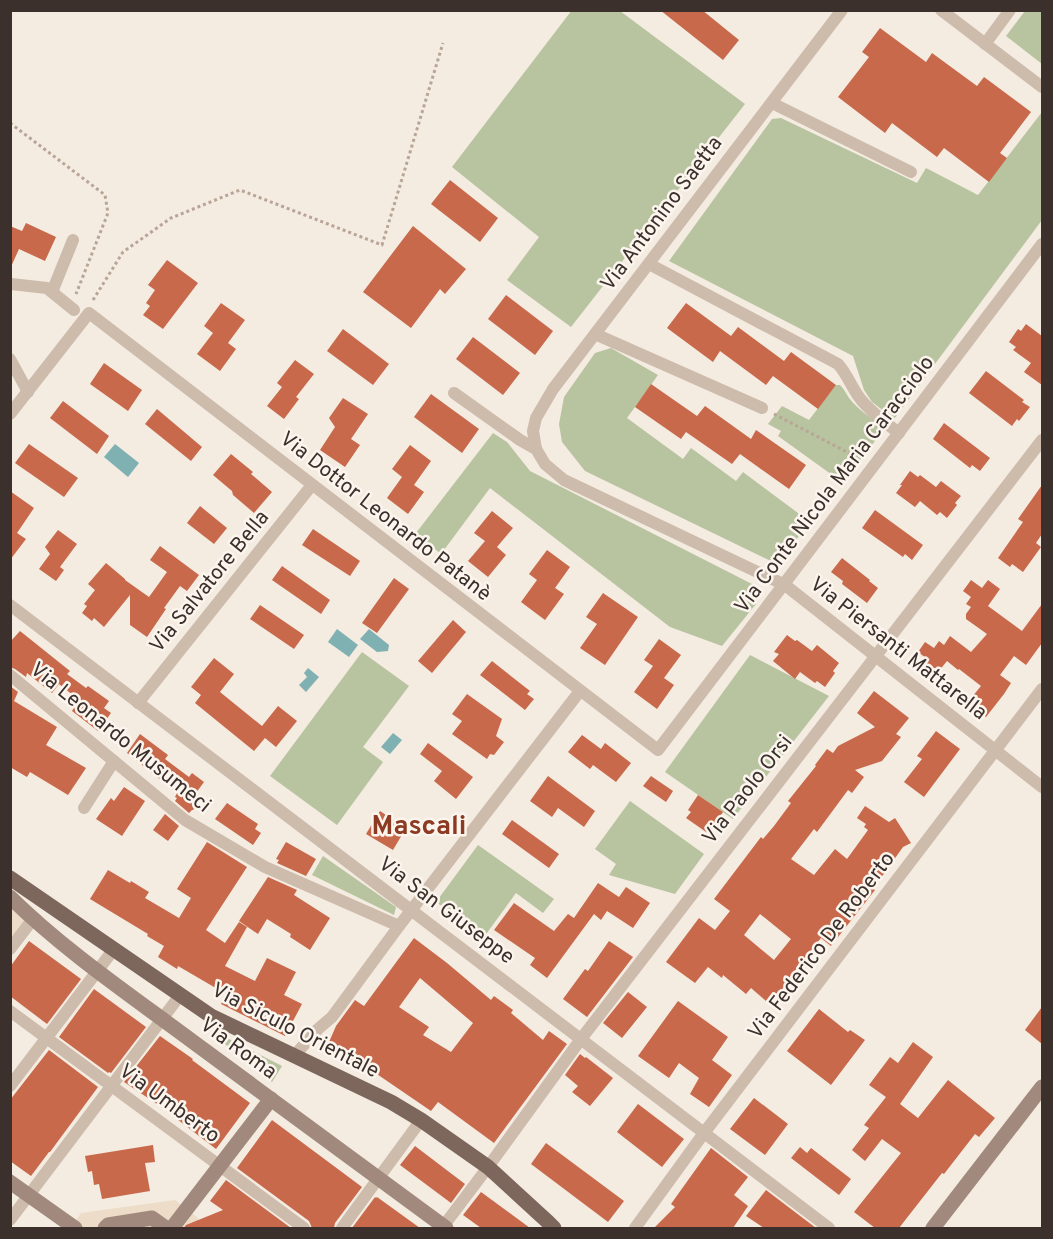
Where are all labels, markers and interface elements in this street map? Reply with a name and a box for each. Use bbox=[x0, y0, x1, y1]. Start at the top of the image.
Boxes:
street label: Via Antonino Saetta bbox=[595, 131, 729, 297]
street label: Via Conte Nicola Maria Caracciolo bbox=[729, 351, 941, 619]
street label: Via Dottor Leonardo Patanè bbox=[274, 426, 496, 608]
street label: Via Salvatore Bella bbox=[144, 505, 276, 659]
street label: Via Piersanti Mattarella bbox=[804, 571, 992, 727]
street label: Via Leonardo Musumeci bbox=[24, 657, 216, 819]
street label: Via Paolo Orsi bbox=[697, 730, 799, 850]
district label: Mascali bbox=[372, 810, 467, 844]
street label: Via Federico De Roberto bbox=[743, 847, 901, 1045]
street label: Via San Giuseppe bbox=[373, 851, 519, 971]
street label: Via Siculo Orientale bbox=[207, 977, 383, 1085]
street label: Via Roma bbox=[194, 1012, 282, 1086]
street label: Via Umberto bbox=[113, 1058, 225, 1150]

